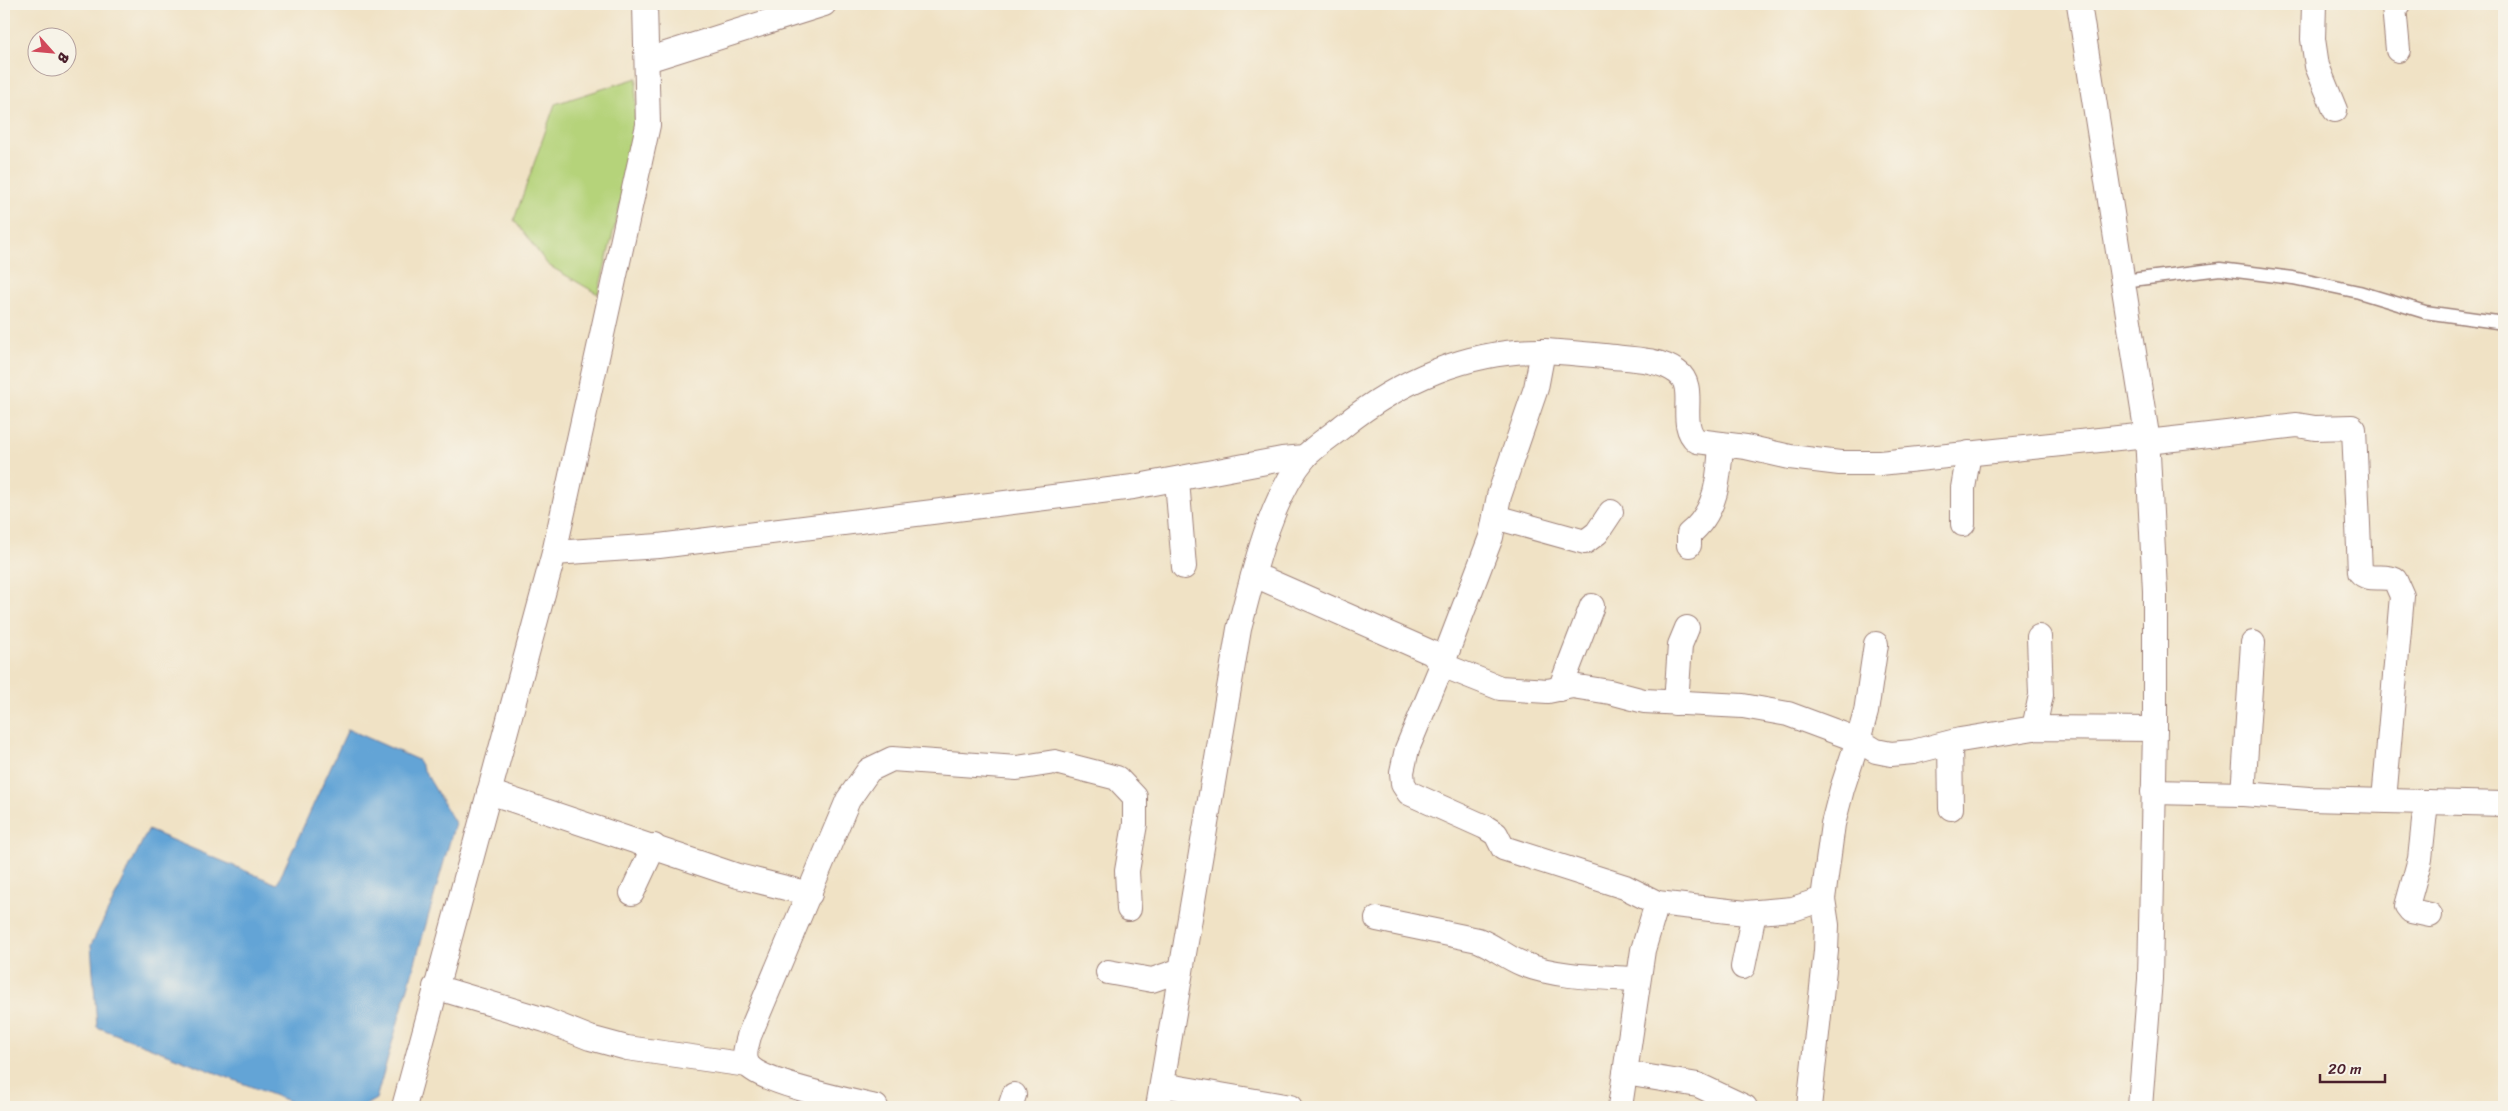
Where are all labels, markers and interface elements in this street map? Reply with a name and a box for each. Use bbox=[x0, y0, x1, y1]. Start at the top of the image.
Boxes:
north arrow bbox=[28, 28, 78, 78]
text: B bbox=[50, 48, 76, 67]
scale bar bbox=[2320, 1051, 2386, 1083]
text: 20 m bbox=[2328, 1056, 2362, 1082]

